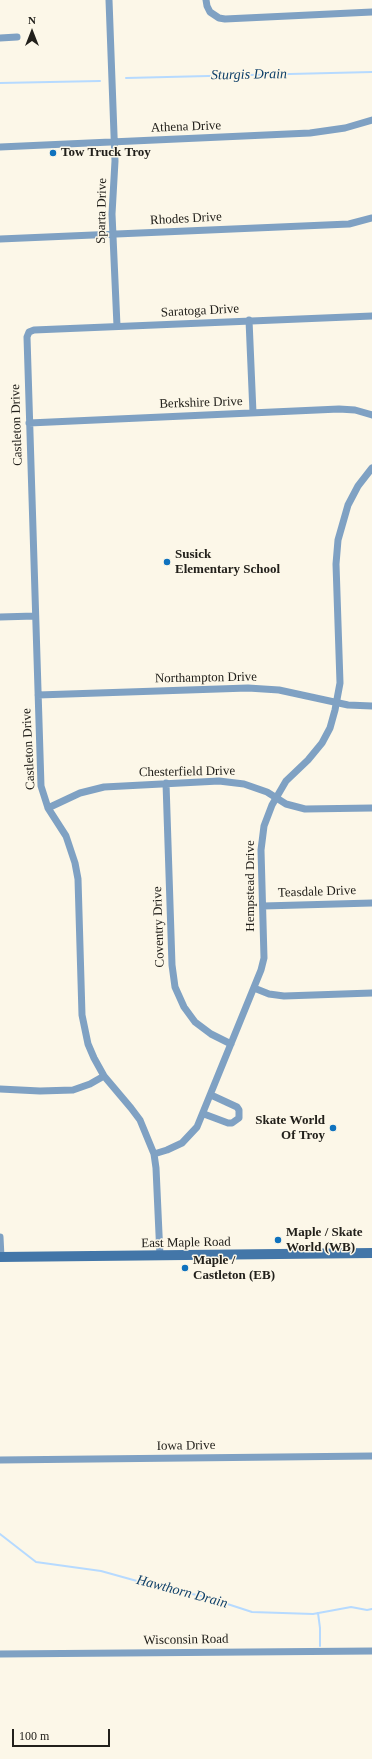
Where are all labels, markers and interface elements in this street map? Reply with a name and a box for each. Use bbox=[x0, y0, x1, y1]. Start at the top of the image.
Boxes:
north arrow bbox=[12, 12, 52, 52]
text: N bbox=[28, 14, 36, 26]
water label: Sturgis Drain bbox=[211, 66, 287, 84]
street label: Athena Drive bbox=[151, 118, 221, 136]
place label: Tow Truck Troy bbox=[61, 145, 151, 161]
marker: Tow Truck Troy bbox=[48, 148, 58, 158]
street label: Sparta Drive bbox=[94, 178, 110, 244]
street label: Rhodes Drive bbox=[150, 209, 222, 229]
street label: Saratoga Drive bbox=[160, 301, 240, 321]
street label: Castleton Drive bbox=[8, 384, 26, 466]
street label: Berkshire Drive bbox=[159, 394, 243, 412]
place label: Susick Elementary School bbox=[175, 547, 280, 578]
marker: Susick Elementary School bbox=[162, 557, 172, 567]
street label: Northampton Drive bbox=[155, 669, 257, 687]
street label: Castleton Drive bbox=[19, 708, 39, 790]
street label: Chesterfield Drive bbox=[139, 763, 235, 781]
street label: Hempstead Drive bbox=[243, 840, 259, 932]
street label: Teasdale Drive bbox=[278, 883, 356, 901]
street label: Coventry Drive bbox=[150, 886, 168, 968]
place label: Skate World Of Troy bbox=[255, 1113, 325, 1144]
marker: Skate World Of Troy bbox=[328, 1123, 338, 1133]
place label: Maple / Skate World (WB) bbox=[286, 1225, 363, 1256]
street label: East Maple Road bbox=[141, 1234, 231, 1252]
marker: Maple / Skate World (WB) bbox=[273, 1235, 283, 1245]
place label: Maple / Castleton (EB) bbox=[193, 1253, 275, 1284]
marker: Maple / Castleton (EB) bbox=[180, 1263, 190, 1273]
street label: Iowa Drive bbox=[156, 1438, 216, 1454]
water label: Hawthorn Drain bbox=[135, 1572, 229, 1612]
street label: Wisconsin Road bbox=[143, 1631, 229, 1649]
scale bar bbox=[14, 1721, 112, 1747]
text: 100 m bbox=[19, 1729, 49, 1743]

